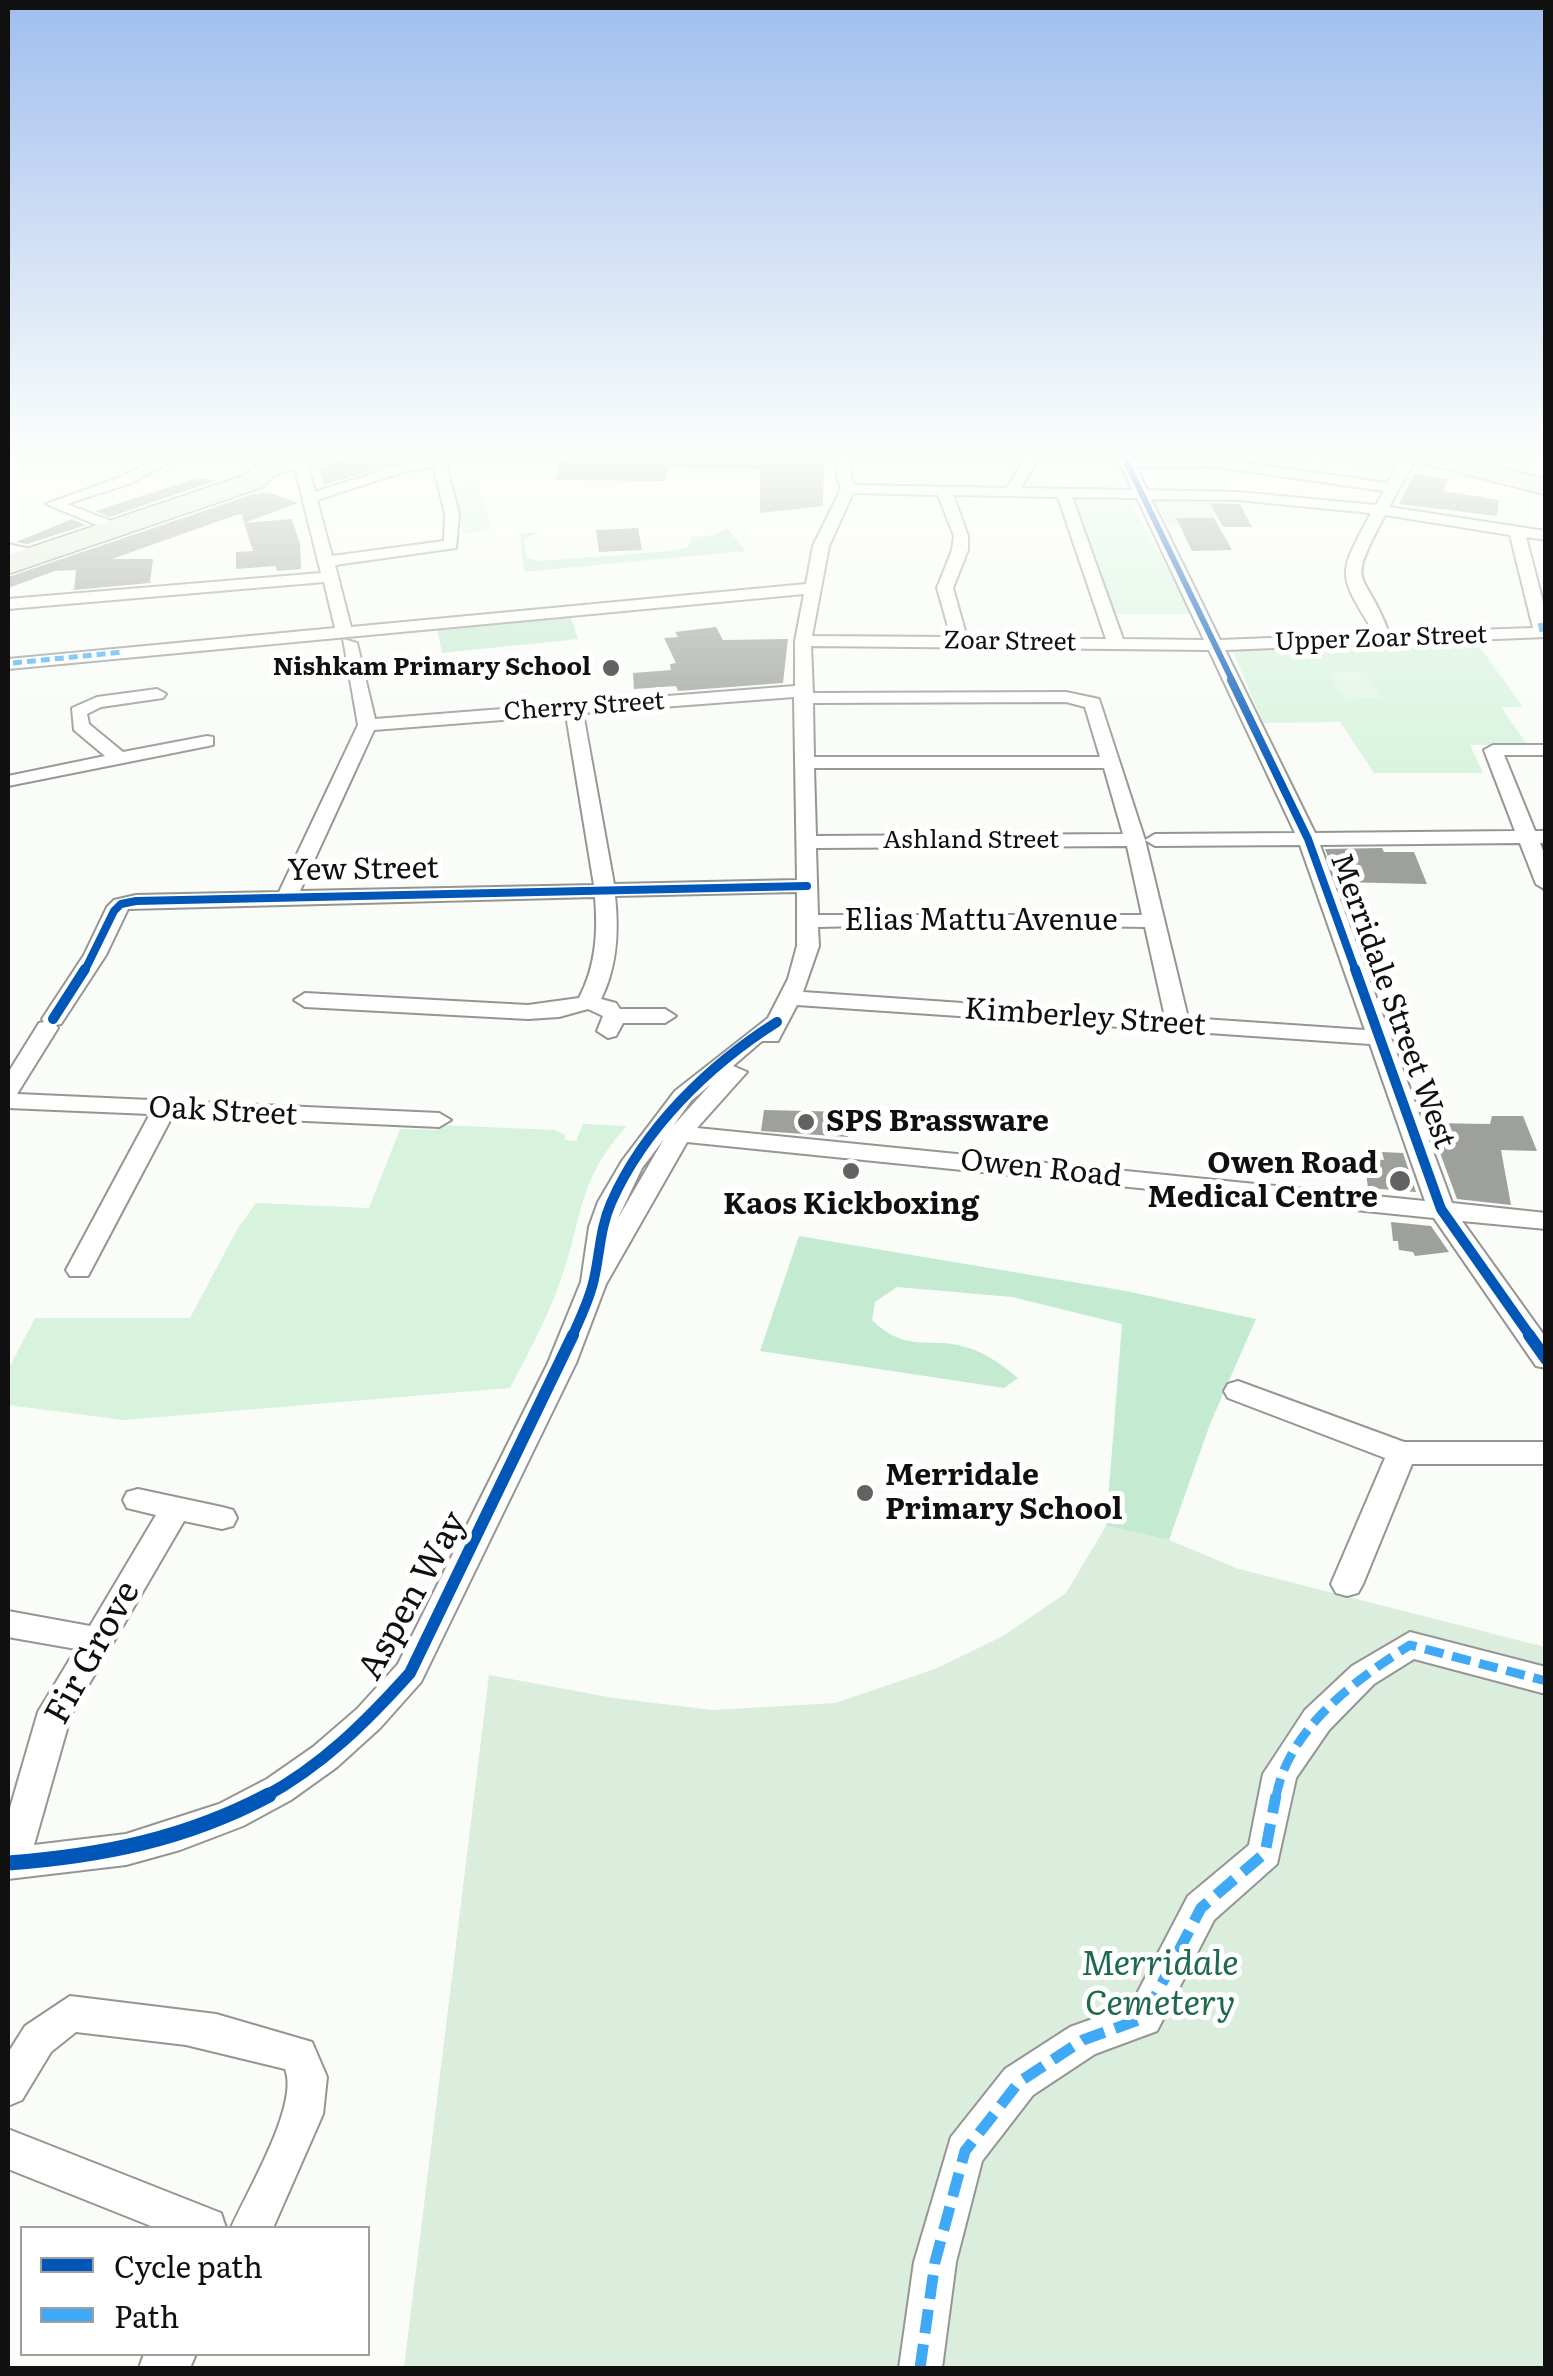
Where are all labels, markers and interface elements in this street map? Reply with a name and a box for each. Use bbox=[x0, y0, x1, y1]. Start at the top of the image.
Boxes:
street label: Upper Zoar Street bbox=[1274, 620, 1488, 658]
street label: Zoar Street bbox=[943, 626, 1077, 658]
place label: Nishkam Primary School bbox=[273, 653, 591, 683]
marker: Nishkam Primary School bbox=[600, 657, 622, 679]
street label: Cherry Street bbox=[503, 686, 665, 728]
street label: Ashland Street bbox=[883, 826, 1059, 856]
street label: Merridale Street West bbox=[1322, 849, 1462, 1153]
street label: Yew Street bbox=[287, 851, 439, 889]
street label: Elias Mattu Avenue bbox=[844, 903, 1118, 939]
street label: Kimberley Street bbox=[963, 992, 1207, 1044]
street label: Oak Street bbox=[148, 1090, 298, 1134]
place label: SPS Brassware bbox=[826, 1104, 1049, 1140]
marker: SPS Brassware bbox=[795, 1111, 817, 1133]
street label: Owen Road bbox=[959, 1143, 1123, 1195]
place label: Owen Road Medical Centre bbox=[1147, 1146, 1378, 1216]
marker: Kaos Kickboxing bbox=[840, 1160, 862, 1182]
marker: Owen Road Medical Centre bbox=[1387, 1168, 1413, 1194]
place label: Kaos Kickboxing bbox=[723, 1187, 979, 1223]
place label: Merridale Primary School bbox=[885, 1458, 1123, 1528]
marker: Merridale Primary School bbox=[854, 1482, 876, 1504]
street label: Aspen Way bbox=[350, 1505, 476, 1687]
street label: Fir Grove bbox=[37, 1574, 149, 1732]
park label: Merridale Cemetery bbox=[1081, 1944, 1239, 2026]
legend bbox=[20, 2226, 370, 2356]
text: Cycle path bbox=[114, 2243, 263, 2287]
text: Path bbox=[114, 2293, 179, 2337]

